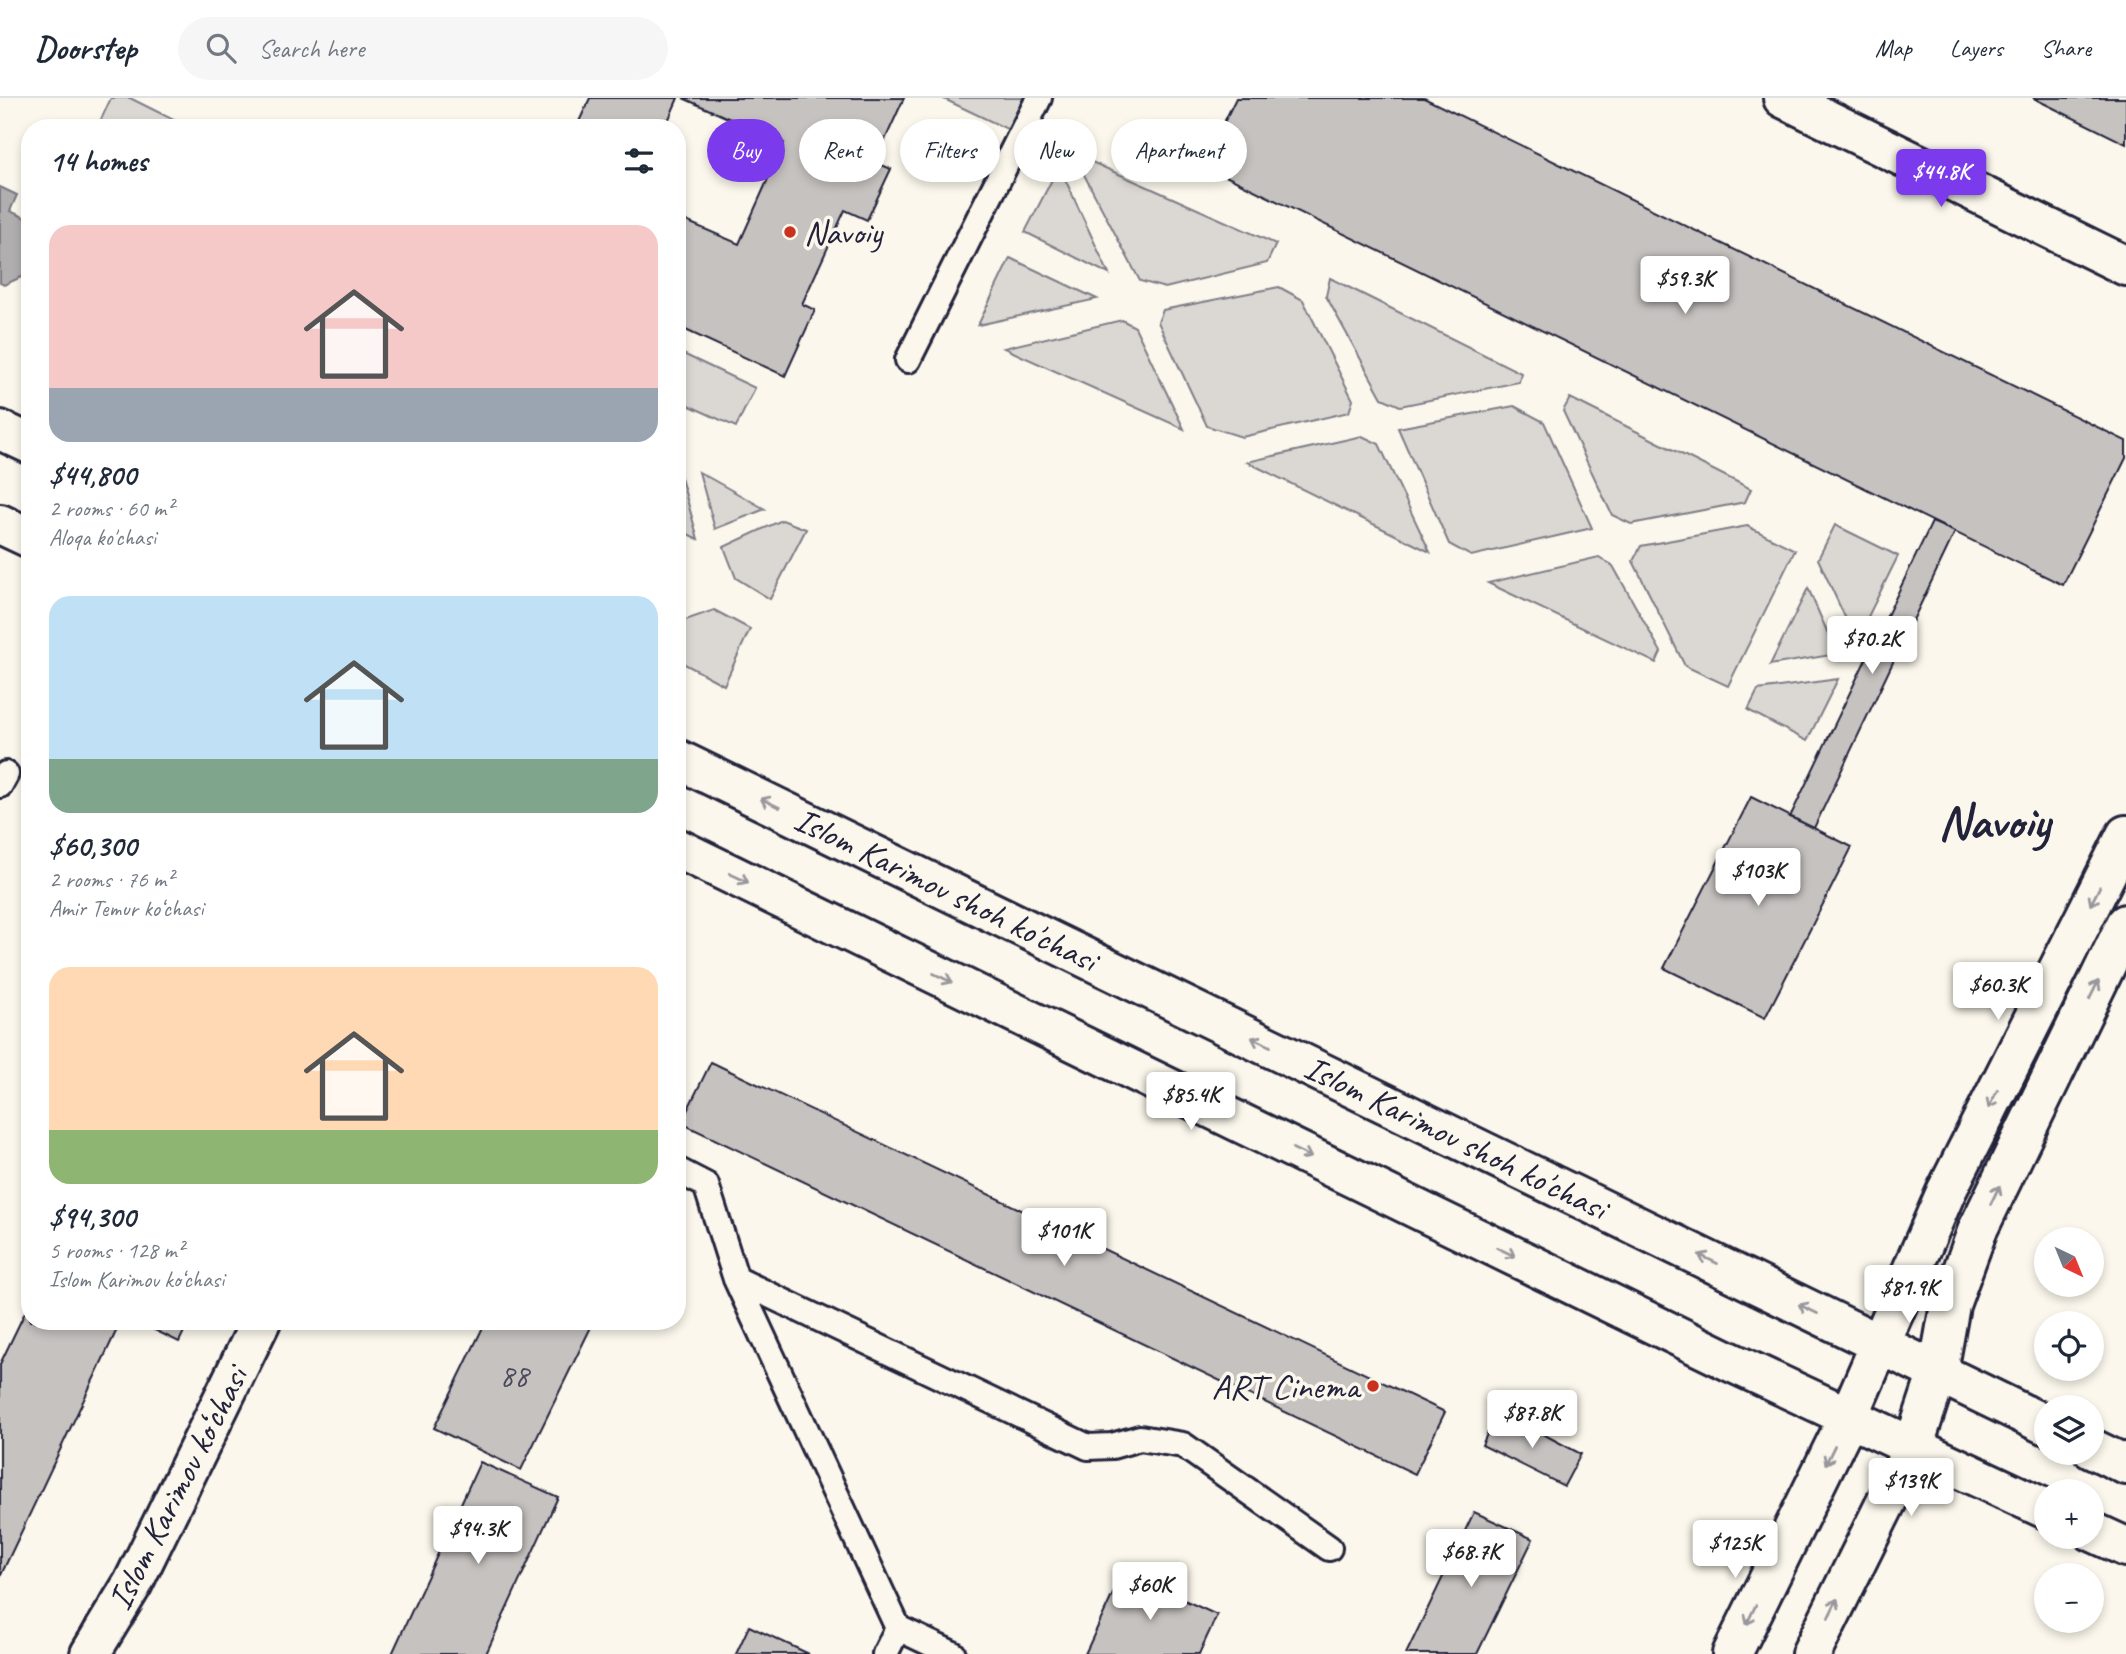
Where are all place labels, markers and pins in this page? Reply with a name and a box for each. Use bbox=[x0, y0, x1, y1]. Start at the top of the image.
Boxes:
pin: $44.8K bbox=[1884, 150, 1998, 209]
place label: Navoiy bbox=[804, 210, 884, 255]
marker: Navoiy bbox=[782, 224, 798, 240]
pin: $59.3K bbox=[1628, 256, 1742, 316]
pin: $70.2K bbox=[1815, 616, 1929, 676]
pin: $103K bbox=[1709, 848, 1807, 908]
pin: $60.3K bbox=[1941, 962, 2055, 1022]
pin: $85.4K bbox=[1134, 1072, 1248, 1132]
pin: $101K bbox=[1015, 1208, 1113, 1268]
pin: $81.9K bbox=[1852, 1266, 1966, 1325]
place label: ART Cinema bbox=[1212, 1364, 1362, 1409]
marker: ART Cinema bbox=[1365, 1378, 1381, 1394]
pin: $87.8K bbox=[1475, 1390, 1589, 1450]
pin: $139K bbox=[1862, 1458, 1960, 1518]
pin: $94.3K bbox=[421, 1506, 535, 1566]
pin: $125K bbox=[1686, 1520, 1784, 1580]
pin: $68.7K bbox=[1414, 1530, 1528, 1589]
pin: $60K bbox=[1109, 1562, 1191, 1622]

